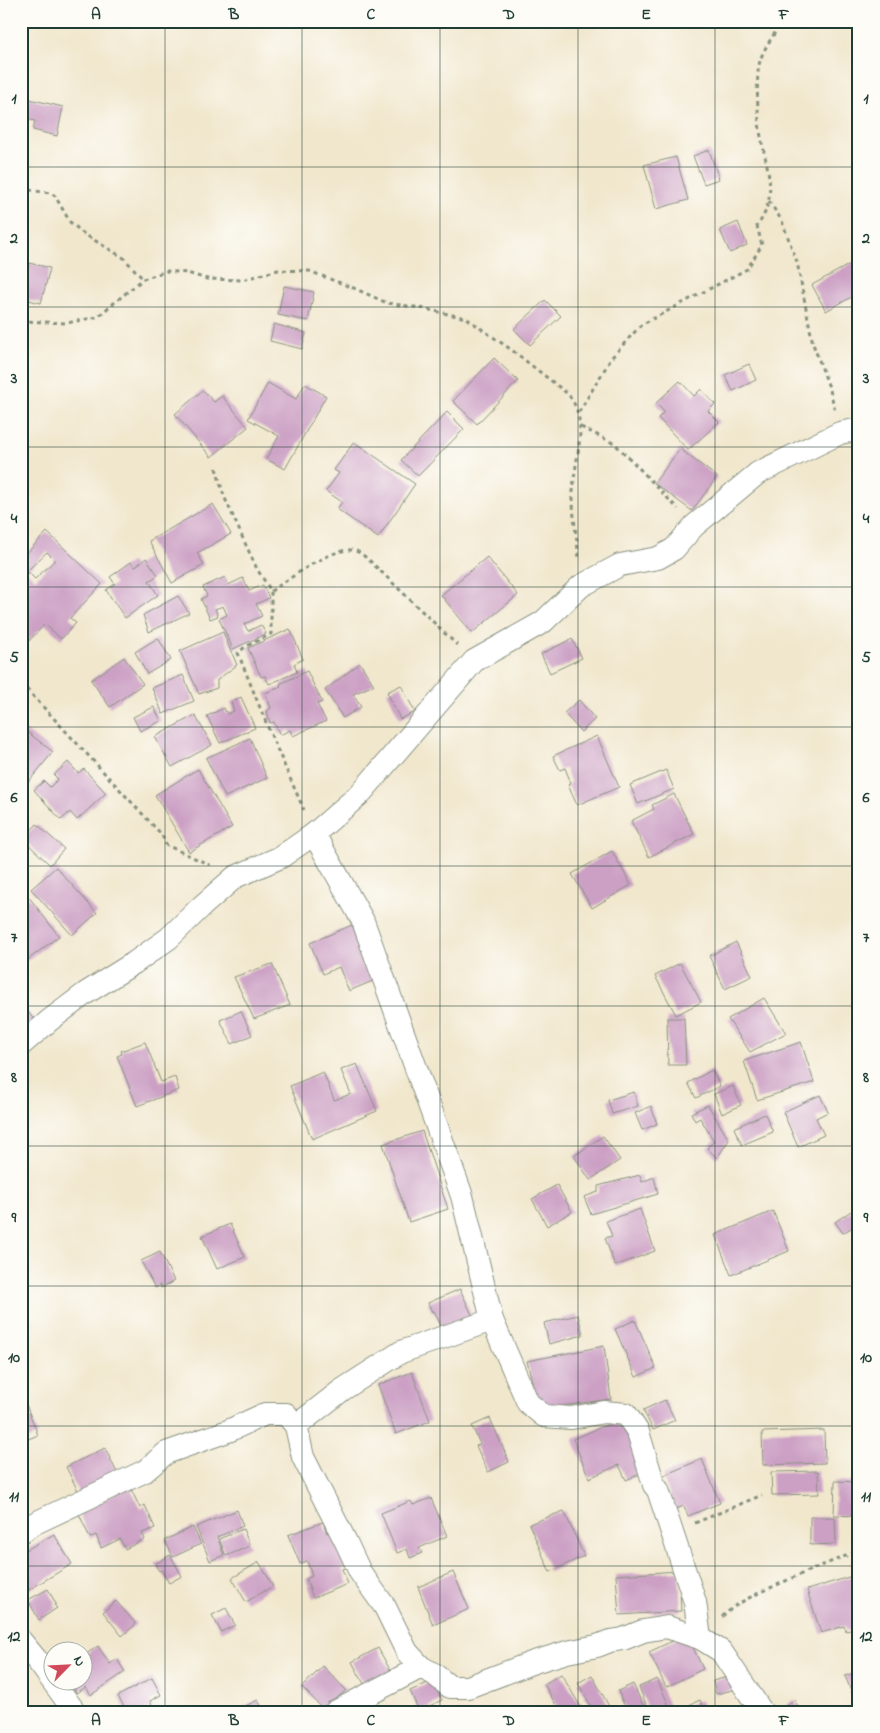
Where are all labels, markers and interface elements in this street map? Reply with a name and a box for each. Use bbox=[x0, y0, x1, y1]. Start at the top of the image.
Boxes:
text: A bbox=[91, 3, 101, 27]
text: B bbox=[228, 3, 240, 27]
text: C bbox=[367, 3, 376, 27]
text: D bbox=[502, 3, 515, 27]
text: E bbox=[641, 3, 651, 27]
text: F bbox=[778, 3, 790, 27]
text: 1 bbox=[11, 87, 17, 111]
text: 1 bbox=[863, 87, 869, 111]
text: 2 bbox=[9, 227, 18, 251]
text: 2 bbox=[861, 227, 870, 251]
text: 3 bbox=[10, 367, 18, 391]
text: 3 bbox=[862, 367, 870, 391]
text: 4 bbox=[10, 507, 18, 531]
text: 4 bbox=[862, 507, 870, 531]
text: 5 bbox=[9, 646, 19, 670]
text: 5 bbox=[861, 646, 871, 670]
text: 6 bbox=[9, 786, 18, 810]
text: 6 bbox=[861, 786, 870, 810]
text: 7 bbox=[11, 926, 18, 950]
text: 7 bbox=[863, 926, 870, 950]
text: 8 bbox=[10, 1066, 17, 1090]
text: 8 bbox=[862, 1066, 869, 1090]
text: 9 bbox=[11, 1206, 17, 1230]
text: 9 bbox=[863, 1206, 869, 1230]
text: 10 bbox=[8, 1346, 20, 1370]
text: 10 bbox=[860, 1346, 872, 1370]
text: 11 bbox=[9, 1485, 20, 1509]
text: 11 bbox=[861, 1485, 872, 1509]
text: 12 bbox=[7, 1625, 21, 1649]
text: 12 bbox=[859, 1625, 873, 1649]
north arrow bbox=[42, 1640, 92, 1690]
text: N bbox=[67, 1653, 90, 1670]
text: A bbox=[91, 1709, 101, 1733]
text: B bbox=[228, 1709, 240, 1733]
text: C bbox=[367, 1709, 376, 1733]
text: D bbox=[502, 1709, 515, 1733]
text: E bbox=[641, 1709, 651, 1733]
text: F bbox=[778, 1709, 790, 1733]

